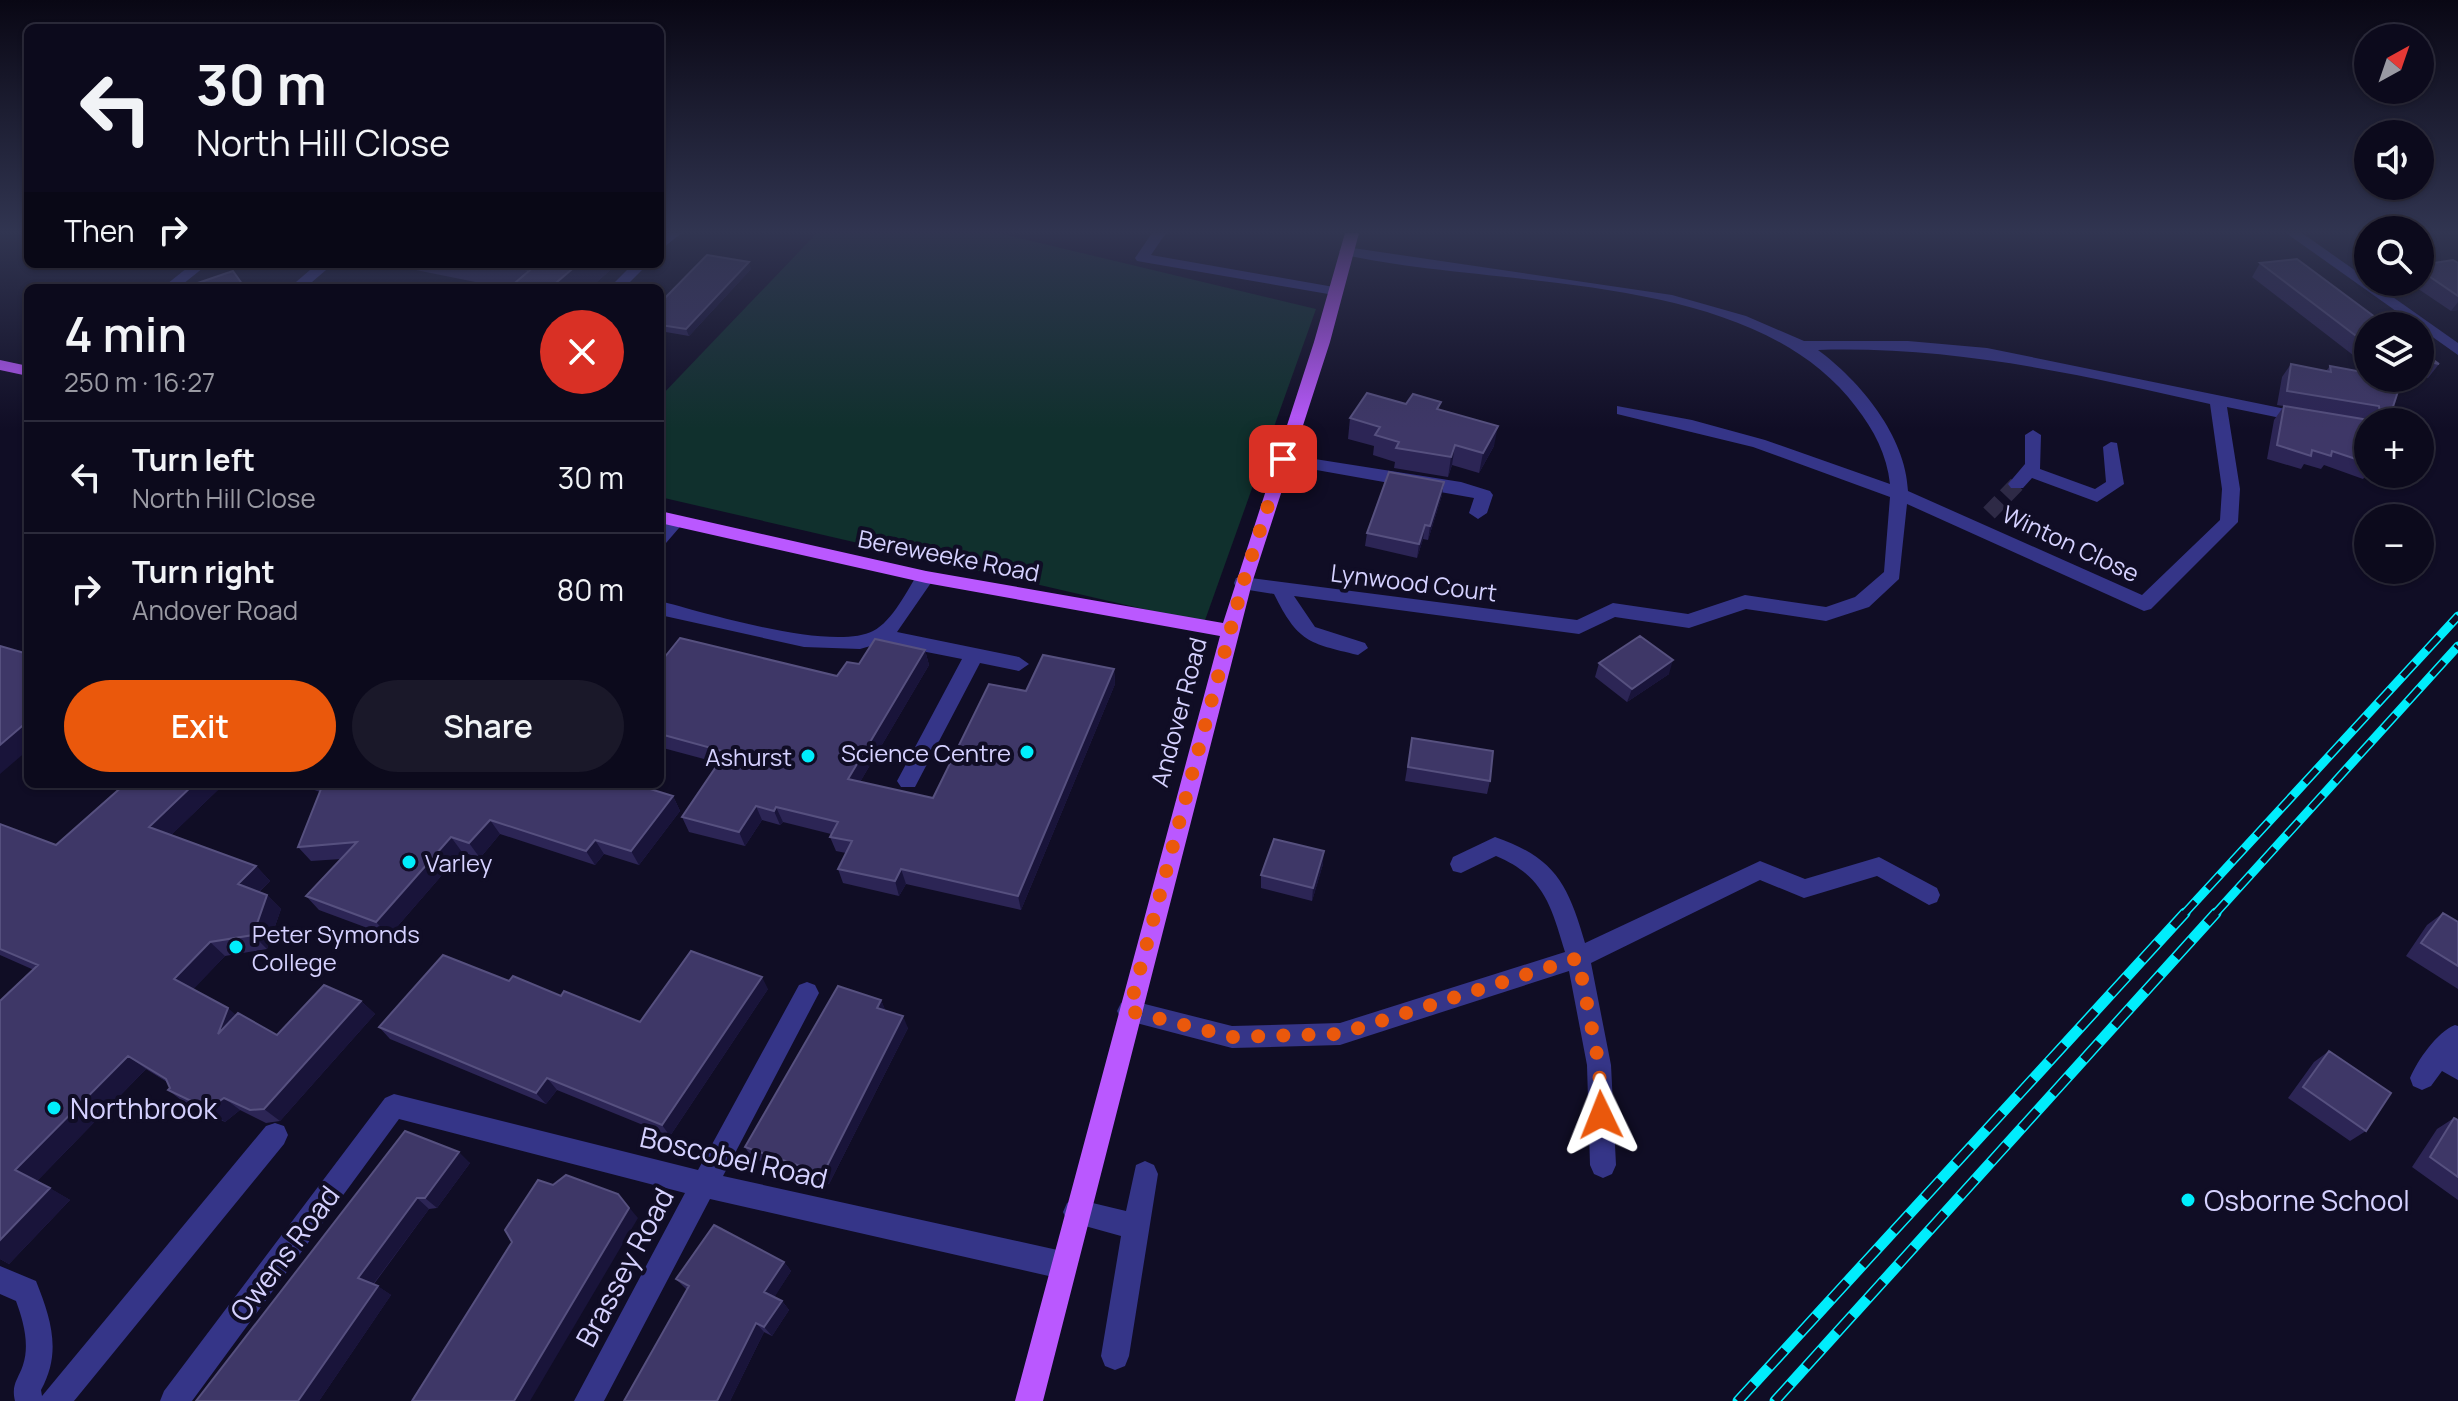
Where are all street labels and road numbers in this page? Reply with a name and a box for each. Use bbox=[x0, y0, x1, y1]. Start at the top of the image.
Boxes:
street label: Winton Close bbox=[1997, 497, 2145, 589]
street label: Bereweeke Road bbox=[856, 521, 1042, 589]
street label: Lynwood Court bbox=[1329, 555, 1499, 609]
street label: Andover Road bbox=[1142, 634, 1214, 790]
street label: Boscobel Road bbox=[636, 1117, 832, 1197]
street label: Owens Road bbox=[221, 1177, 347, 1329]
street label: Brassey Road bbox=[566, 1181, 682, 1353]

